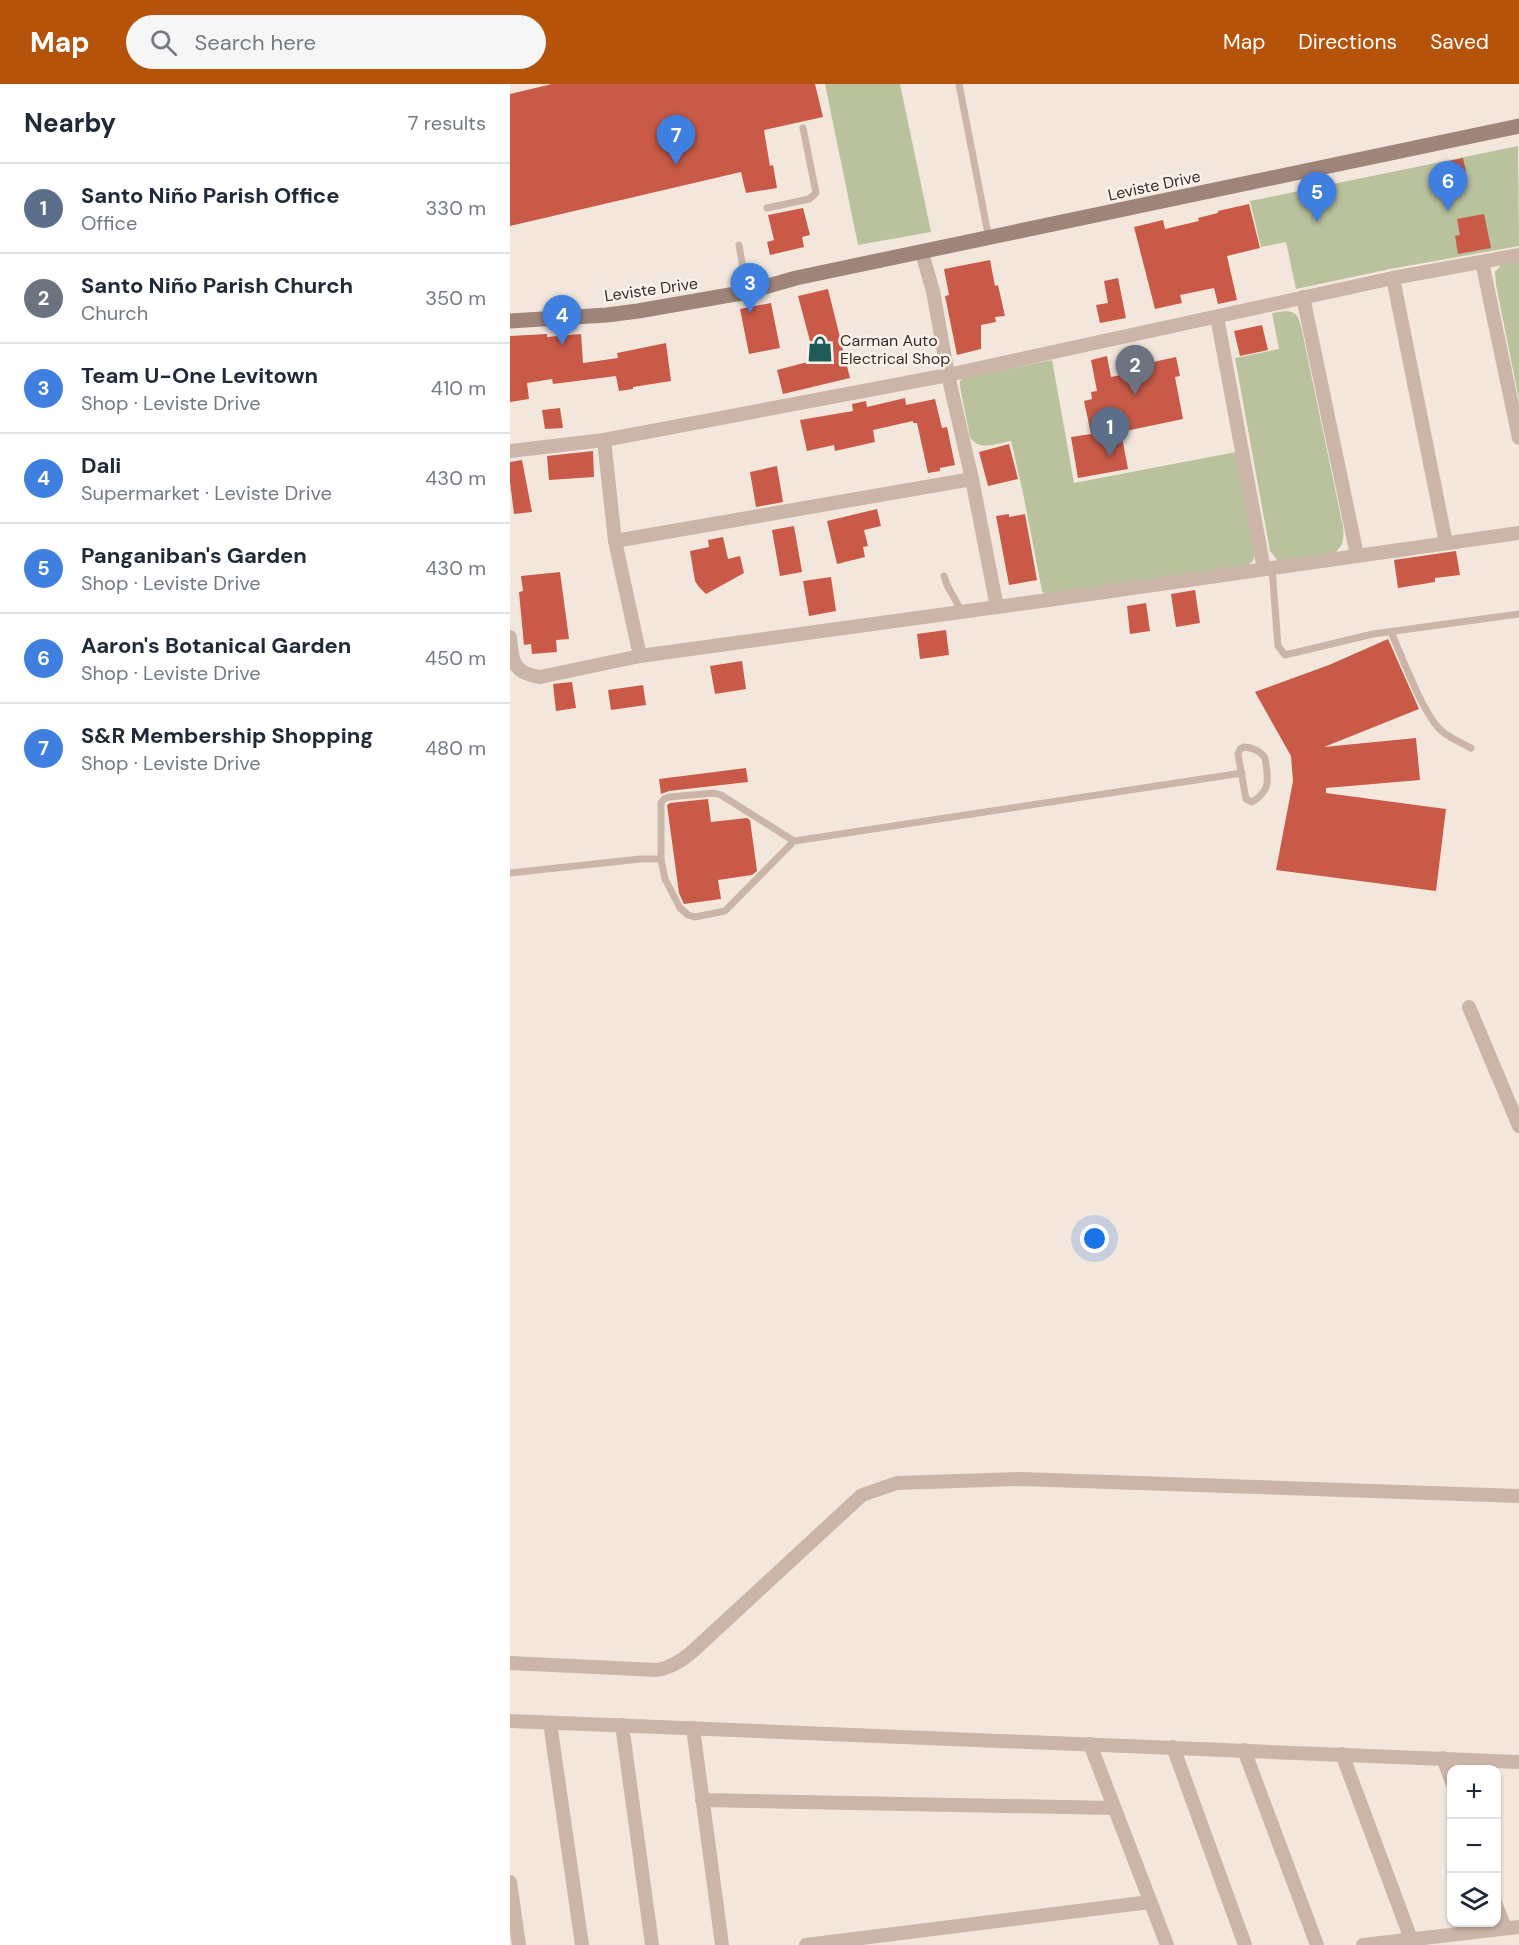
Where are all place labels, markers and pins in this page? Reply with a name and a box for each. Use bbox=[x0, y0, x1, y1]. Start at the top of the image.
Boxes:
pin: 7 bbox=[656, 116, 696, 165]
pin: 6 bbox=[1428, 162, 1468, 211]
pin: 5 bbox=[1298, 172, 1336, 222]
pin: 3 bbox=[730, 264, 770, 313]
pin: 4 bbox=[542, 296, 582, 345]
place label: Carman Auto Electrical Shop bbox=[840, 330, 950, 369]
shop icon: Carman Auto Electrical Shop bbox=[805, 334, 835, 364]
pin: 2 bbox=[1116, 346, 1154, 395]
pin: 1 bbox=[1090, 408, 1130, 457]

